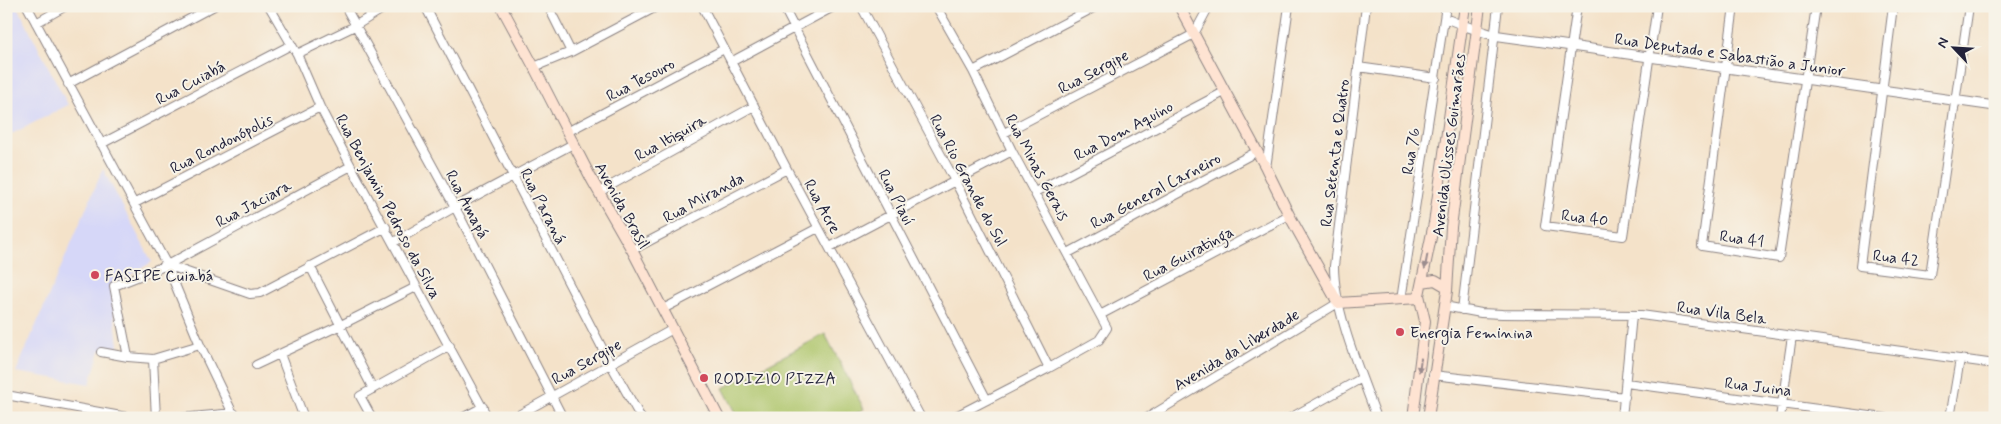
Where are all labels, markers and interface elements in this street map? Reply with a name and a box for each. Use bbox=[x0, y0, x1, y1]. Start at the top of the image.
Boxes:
north arrow bbox=[1928, 22, 1978, 72]
street label: Rua Deputado e Sabastião a Junior bbox=[1613, 29, 1847, 82]
text: N bbox=[1933, 35, 1953, 51]
street label: Rua Sergipe bbox=[1055, 45, 1133, 101]
street label: Avenida Ulisses Guimarães bbox=[1428, 52, 1471, 238]
street label: Rua Tesouro bbox=[603, 53, 679, 107]
street label: Rua Cuiabá bbox=[152, 56, 229, 110]
street label: Rua Setenta e Quatro bbox=[1316, 78, 1355, 228]
street label: Rua Dom Aquino bbox=[1070, 96, 1177, 166]
street label: Rua Rondonópolis bbox=[167, 109, 277, 179]
street label: Rua Itiquira bbox=[631, 110, 711, 167]
street label: Rua Benjamin Pedroso da Silva bbox=[330, 111, 445, 303]
street label: Rua Rio Grande do Sul bbox=[924, 111, 1011, 250]
street label: Rua Minas Gerais bbox=[1000, 111, 1074, 225]
street label: Rua 76 bbox=[1397, 126, 1426, 176]
street label: Rua General Carneiro bbox=[1087, 148, 1225, 235]
street label: Avenida Brasil bbox=[589, 159, 654, 253]
street label: Rua Paraná bbox=[514, 165, 571, 248]
street label: Rua Piauí bbox=[873, 166, 919, 230]
street label: Rua Amapá bbox=[440, 167, 493, 243]
street label: Rua Miranda bbox=[659, 168, 748, 229]
street label: Rua Jaciara bbox=[212, 175, 296, 233]
street label: Rua Acre bbox=[798, 176, 845, 238]
street label: Rua 40 bbox=[1560, 205, 1609, 232]
street label: Rua Guiratinga bbox=[1140, 222, 1238, 288]
street label: Rua 41 bbox=[1718, 226, 1765, 253]
street label: Rua 42 bbox=[1871, 245, 1920, 272]
one-way arrow bbox=[1422, 254, 1430, 270]
place label: FASIPE Cuiabá bbox=[105, 266, 213, 287]
marker: FASIPE Cuiabá bbox=[89, 269, 101, 281]
street label: Rua Vila Bela bbox=[1675, 297, 1768, 330]
street label: Avenida da Liberdade bbox=[1170, 304, 1304, 396]
place label: Energia Feminina bbox=[1410, 323, 1533, 345]
marker: Energia Feminina bbox=[1394, 326, 1406, 338]
street label: Rua Sergipe bbox=[548, 334, 626, 391]
one-way arrow bbox=[1416, 357, 1424, 373]
place label: RODIZIO PIZZA bbox=[714, 369, 836, 390]
marker: RODIZIO PIZZA bbox=[698, 372, 710, 384]
street label: Rua Juina bbox=[1723, 373, 1793, 402]

